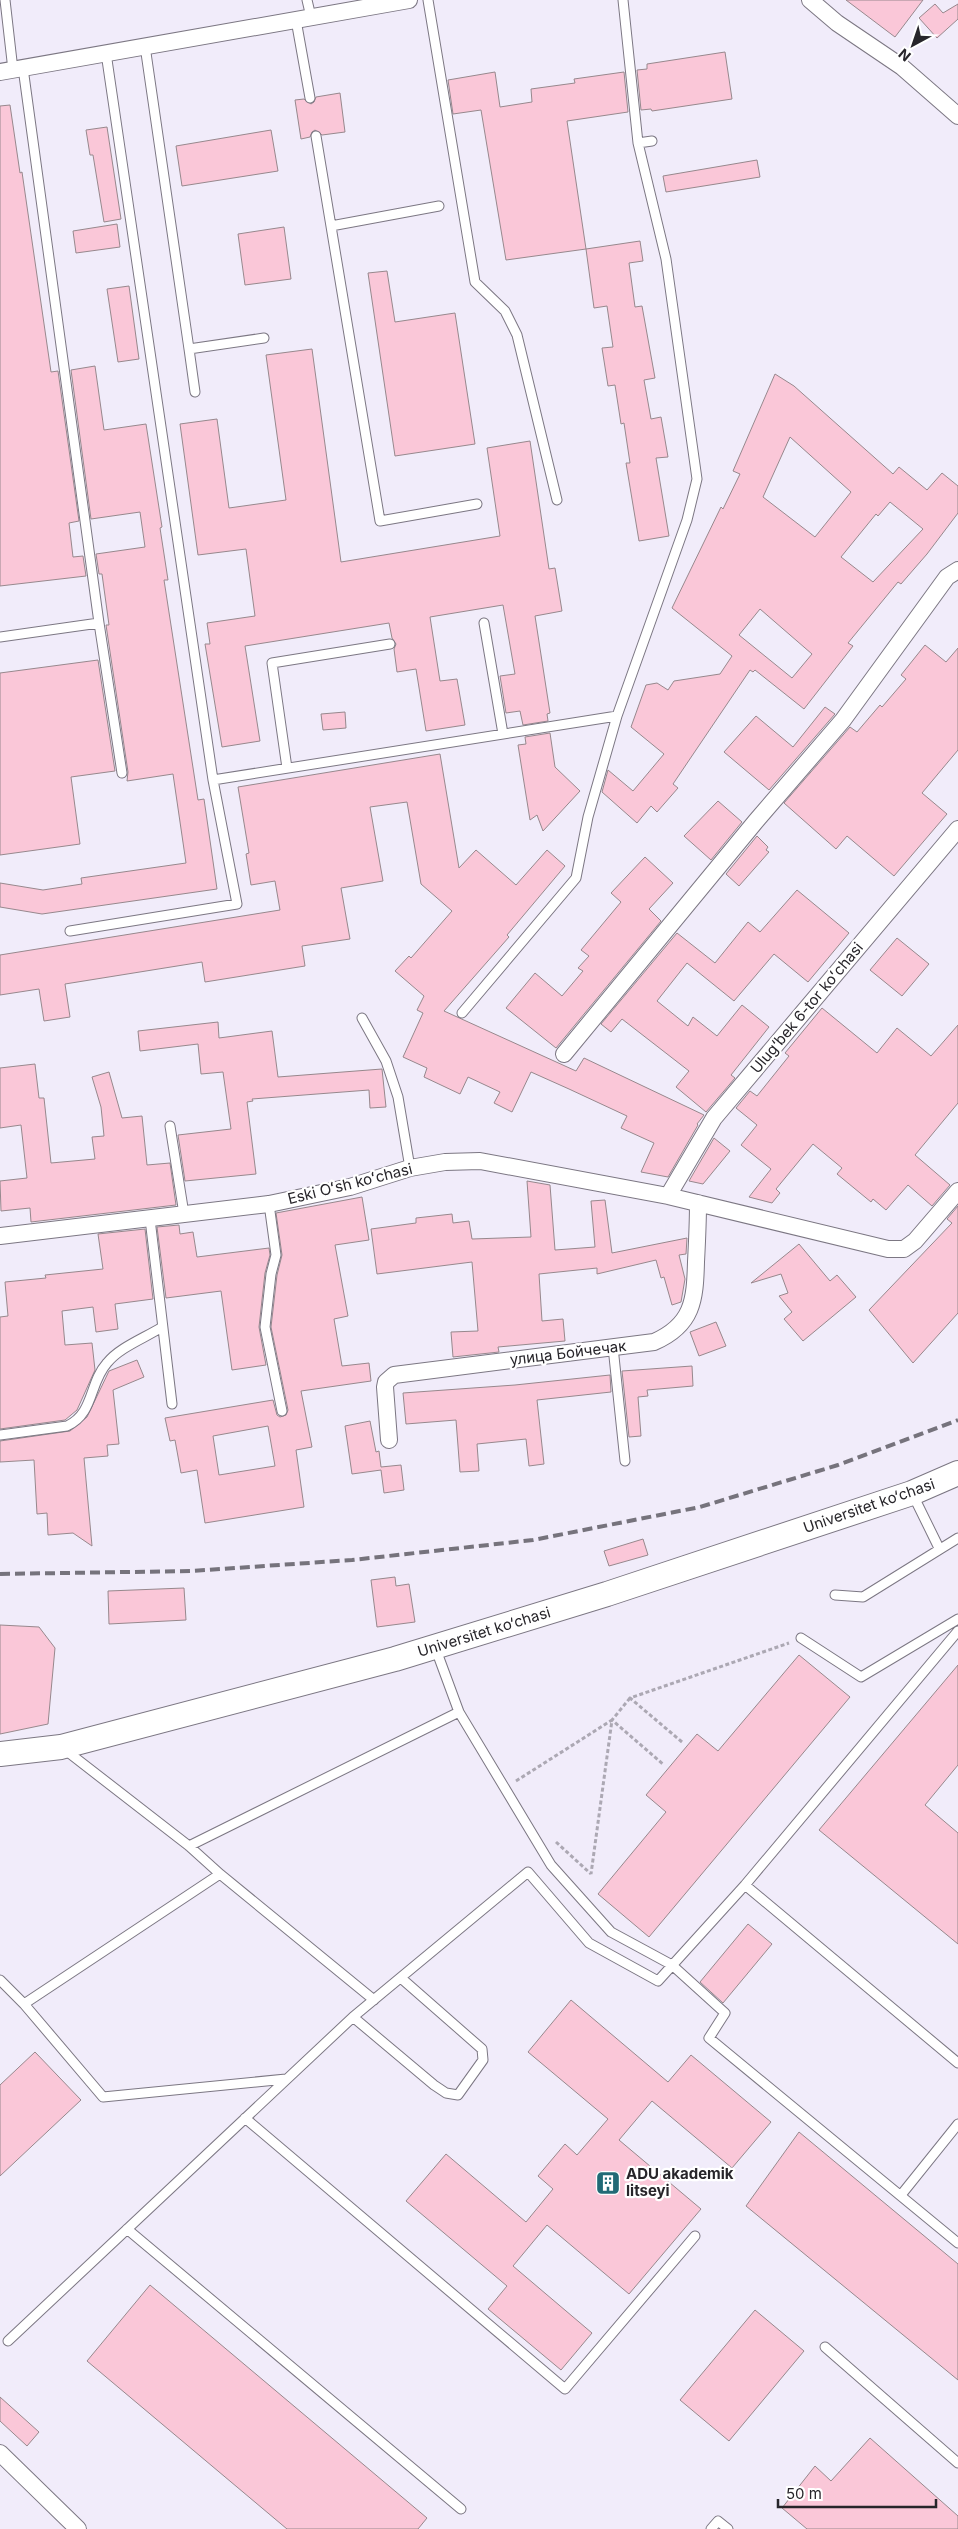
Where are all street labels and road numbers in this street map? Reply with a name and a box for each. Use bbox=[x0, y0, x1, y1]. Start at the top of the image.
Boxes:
street label: Ulug‘bek 6-tor koʻchasi bbox=[746, 938, 867, 1077]
street label: Eski Oʻsh koʻchasi bbox=[286, 1159, 414, 1208]
street label: улица Бойчечак bbox=[509, 1336, 627, 1369]
street label: Universitet kо‘chasi bbox=[801, 1474, 937, 1537]
street label: Universitet kо‘chasi bbox=[415, 1602, 553, 1661]

